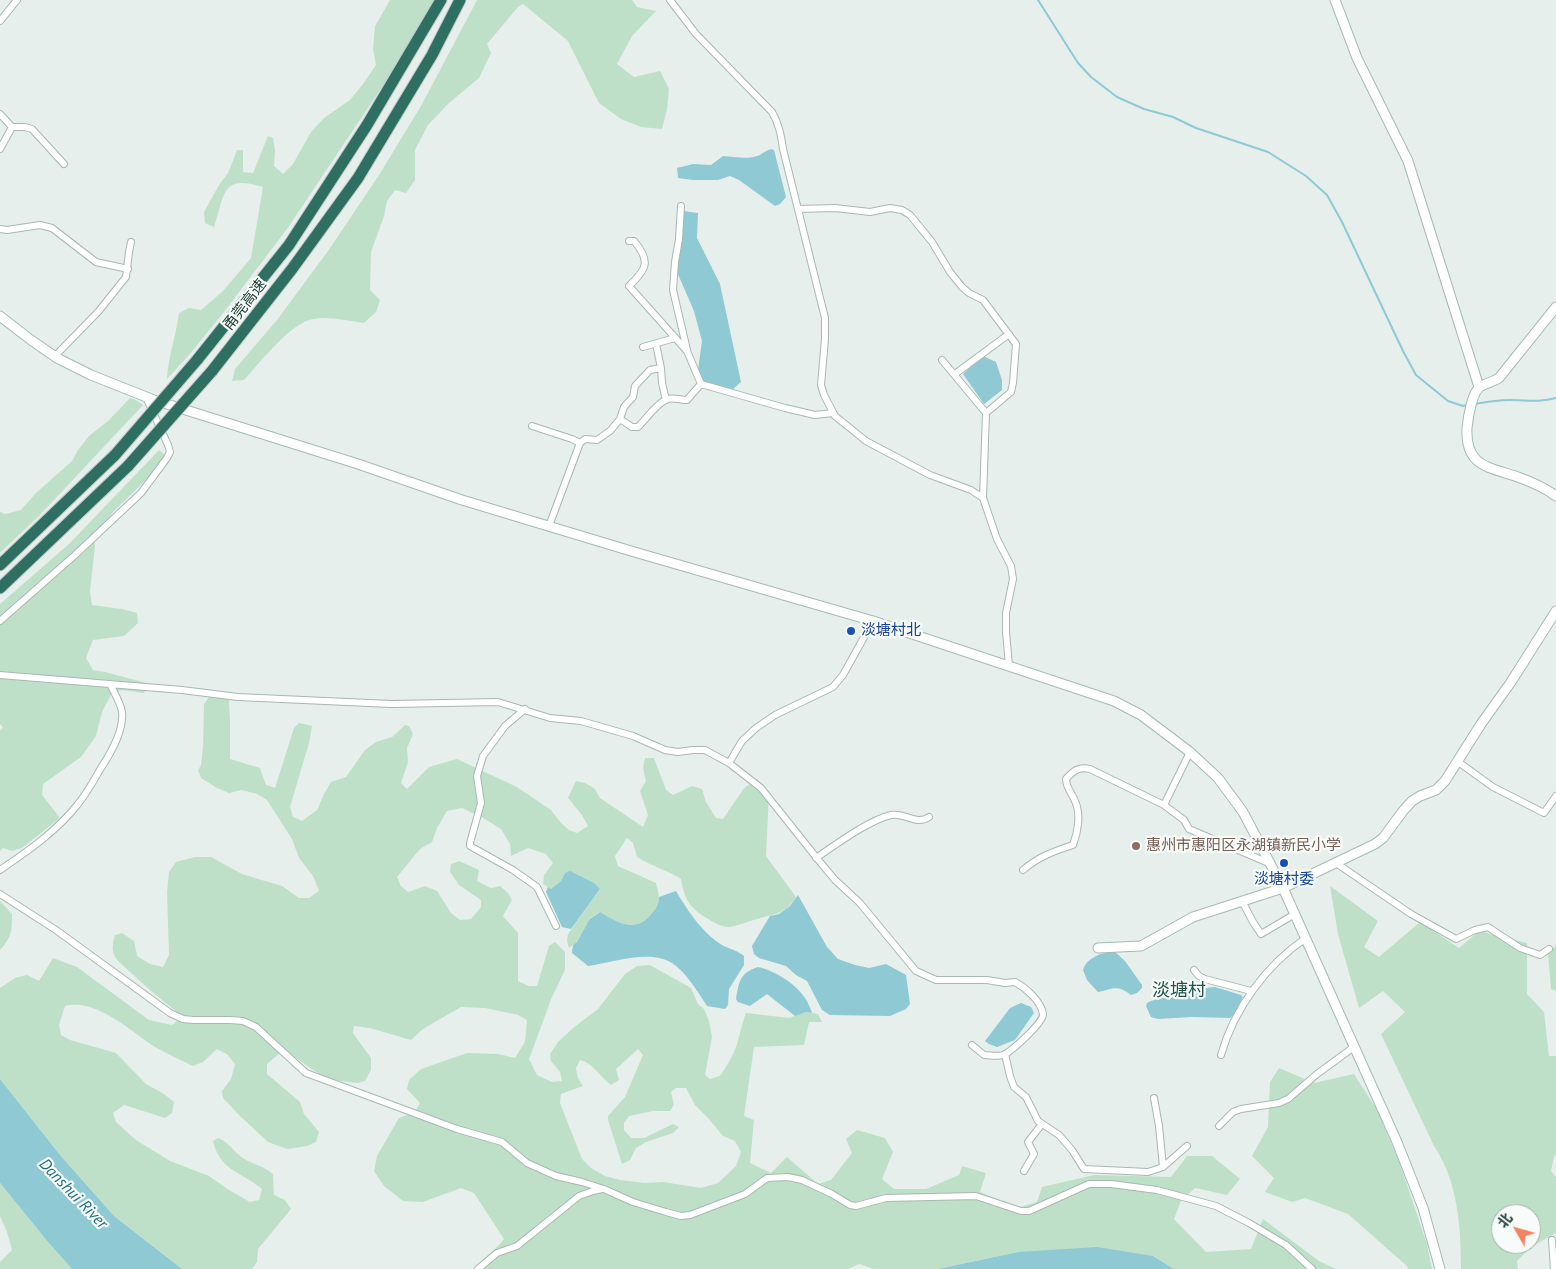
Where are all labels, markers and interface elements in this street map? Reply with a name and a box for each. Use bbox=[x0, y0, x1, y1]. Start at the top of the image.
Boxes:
street label: 甬莞高速 bbox=[219, 276, 271, 334]
place label: 淡塘村北 bbox=[861, 622, 921, 640]
marker: 淡塘村北 bbox=[845, 625, 857, 637]
place label: 惠州市惠阳区永湖镇新民小学 bbox=[1146, 837, 1341, 855]
marker: 惠州市惠阳区永湖镇新民小学 bbox=[1130, 840, 1142, 852]
marker: 淡塘村委 bbox=[1278, 857, 1290, 869]
place label: 淡塘村委 bbox=[1254, 871, 1314, 889]
district label: 淡塘村 bbox=[1152, 980, 1206, 1002]
water label: Danshui River bbox=[35, 1155, 111, 1233]
north arrow bbox=[1491, 1204, 1541, 1254]
text: 北 bbox=[1494, 1209, 1516, 1231]

